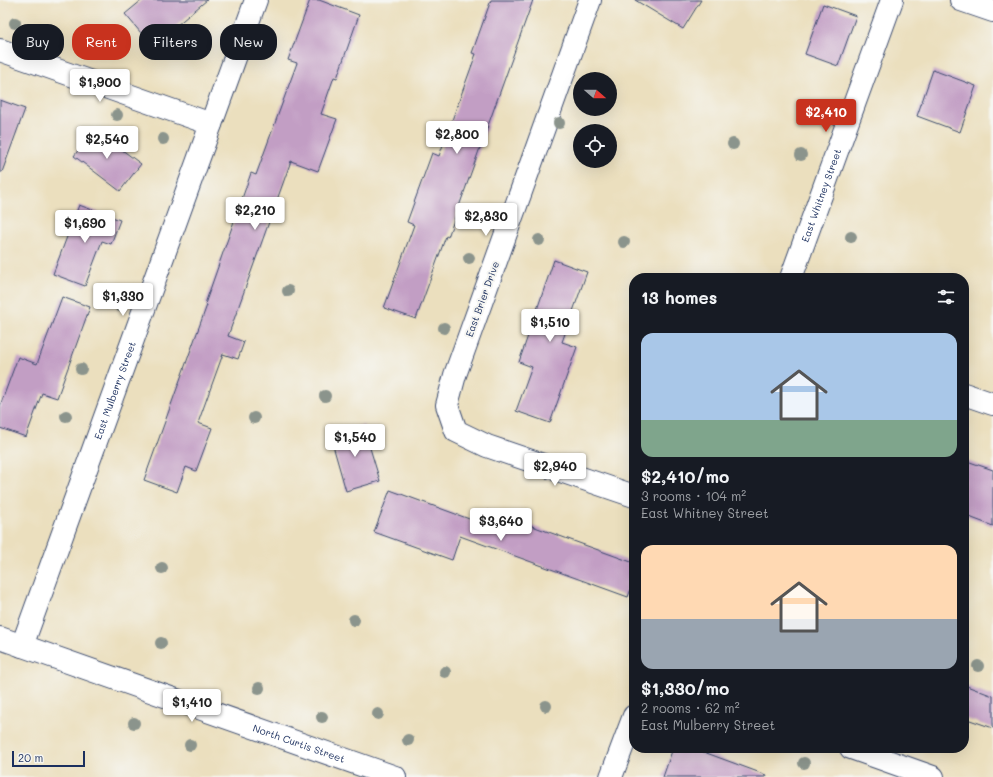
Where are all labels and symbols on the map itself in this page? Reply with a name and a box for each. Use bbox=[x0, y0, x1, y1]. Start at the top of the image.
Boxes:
pin: $1,900 bbox=[67, 69, 133, 103]
north arrow bbox=[573, 72, 617, 116]
pin: $2,410 bbox=[793, 99, 859, 133]
pin: $2,800 bbox=[424, 121, 490, 155]
pin: $2,540 bbox=[74, 126, 140, 160]
street label: East Whitney Street bbox=[798, 147, 844, 244]
pin: $2,210 bbox=[222, 197, 288, 231]
pin: $2,830 bbox=[453, 203, 519, 237]
pin: $1,690 bbox=[52, 210, 118, 244]
street label: East Brier Drive bbox=[462, 259, 502, 339]
pin: $1,330 bbox=[90, 283, 156, 317]
pin: $1,510 bbox=[517, 309, 583, 343]
street label: East Mulberry Street bbox=[90, 339, 139, 441]
pin: $1,540 bbox=[322, 424, 388, 458]
pin: $2,940 bbox=[522, 453, 588, 487]
pin: $3,640 bbox=[468, 508, 534, 542]
pin: $1,410 bbox=[159, 689, 225, 723]
street label: North Curtis Street bbox=[251, 721, 347, 766]
scale bar bbox=[12, 749, 85, 768]

